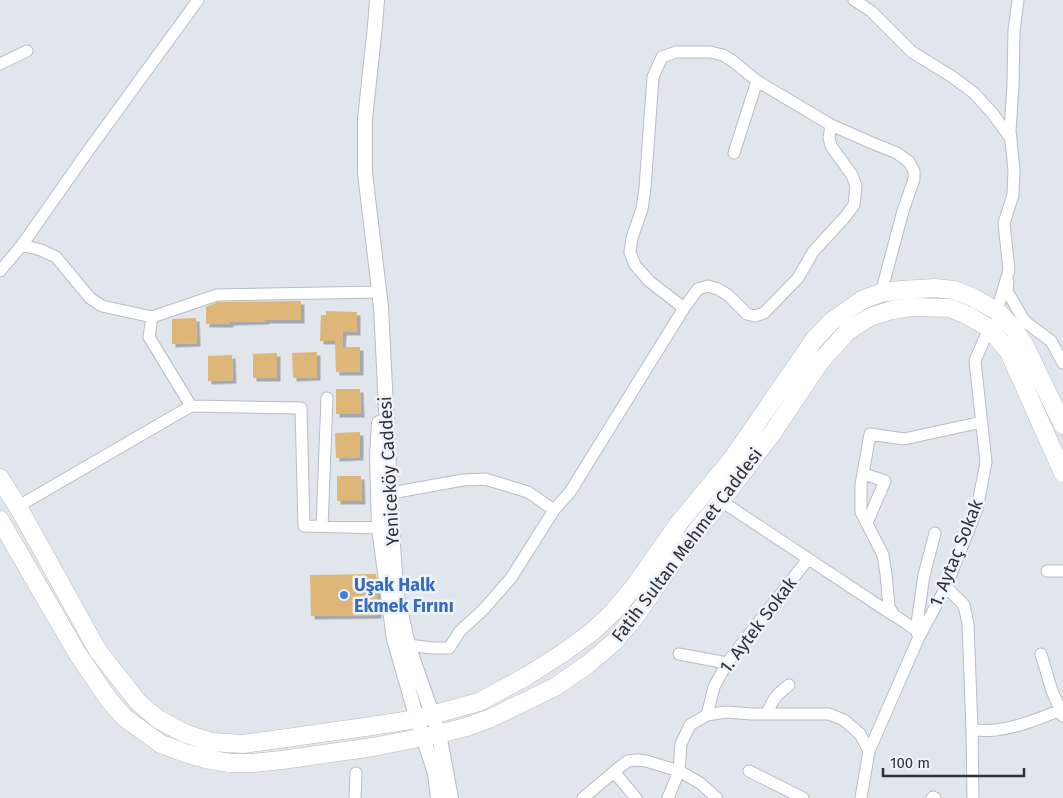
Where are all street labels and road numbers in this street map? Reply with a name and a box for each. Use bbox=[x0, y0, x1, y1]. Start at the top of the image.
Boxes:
street label: Yeniceköy Caddesi bbox=[374, 396, 404, 546]
street label: Fatih Sultan Mehmet Caddesi bbox=[607, 444, 767, 646]
street label: 1. Aytaç Sokak bbox=[924, 495, 988, 610]
street label: 1. Aytek Sokak bbox=[715, 572, 802, 677]

